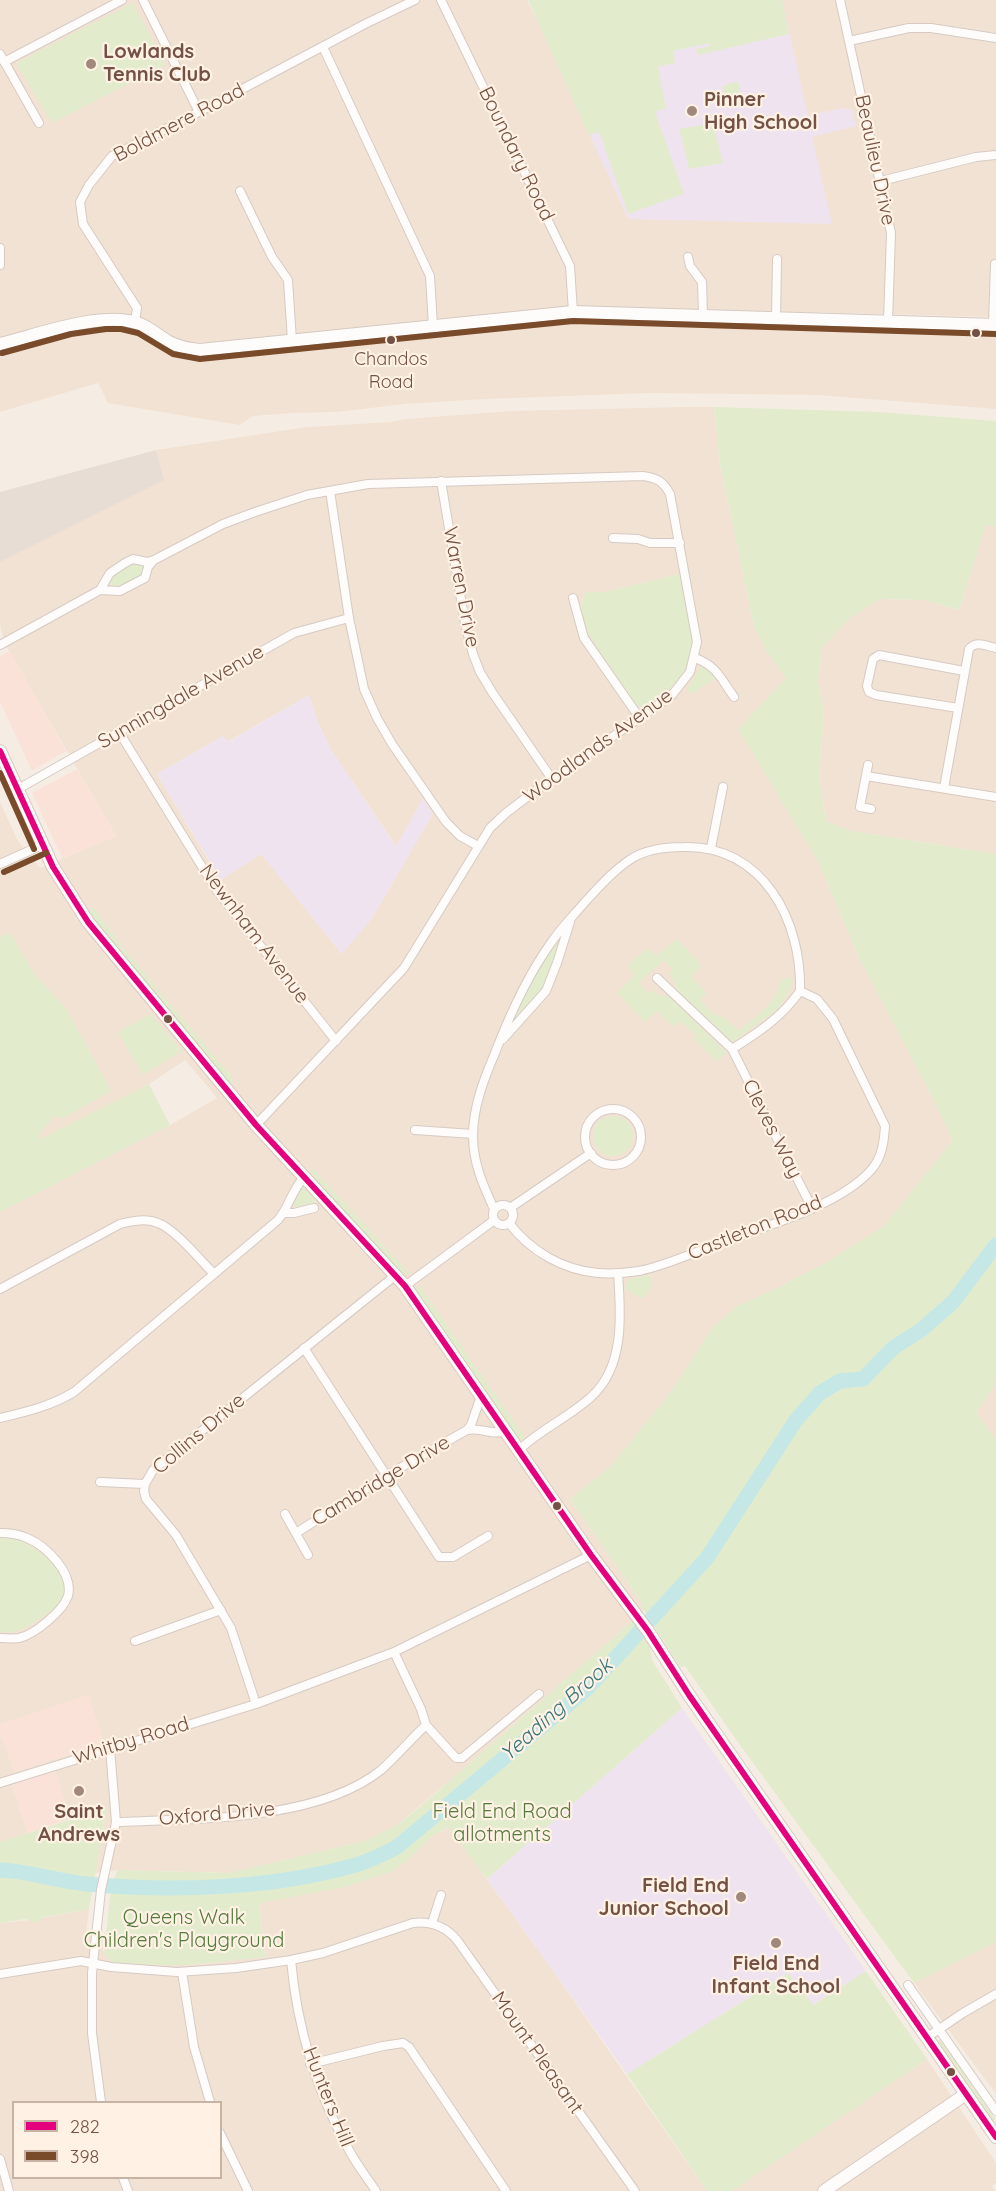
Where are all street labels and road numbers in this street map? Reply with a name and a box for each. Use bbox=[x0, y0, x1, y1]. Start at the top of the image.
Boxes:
street label: Boldmere Road bbox=[109, 78, 249, 168]
street label: Boundary Road bbox=[473, 83, 559, 225]
street label: Beaulieu Drive bbox=[849, 93, 901, 227]
street label: Warren Drive bbox=[438, 524, 484, 650]
street label: Sunningdale Avenue bbox=[94, 640, 268, 754]
street label: Woodlands Avenue bbox=[519, 684, 677, 808]
street label: Newnham Avenue bbox=[194, 860, 314, 1008]
street label: Cleves Way bbox=[737, 1075, 807, 1183]
street label: Castleton Road bbox=[684, 1190, 826, 1266]
street label: Collins Drive bbox=[148, 1388, 250, 1480]
street label: Cambridge Drive bbox=[308, 1430, 454, 1532]
street label: Whitby Road bbox=[70, 1712, 192, 1770]
street label: Oxford Drive bbox=[158, 1797, 276, 1831]
street label: Mount Pleasant bbox=[486, 1987, 588, 2119]
street label: Hunters Hill bbox=[297, 2043, 359, 2151]

